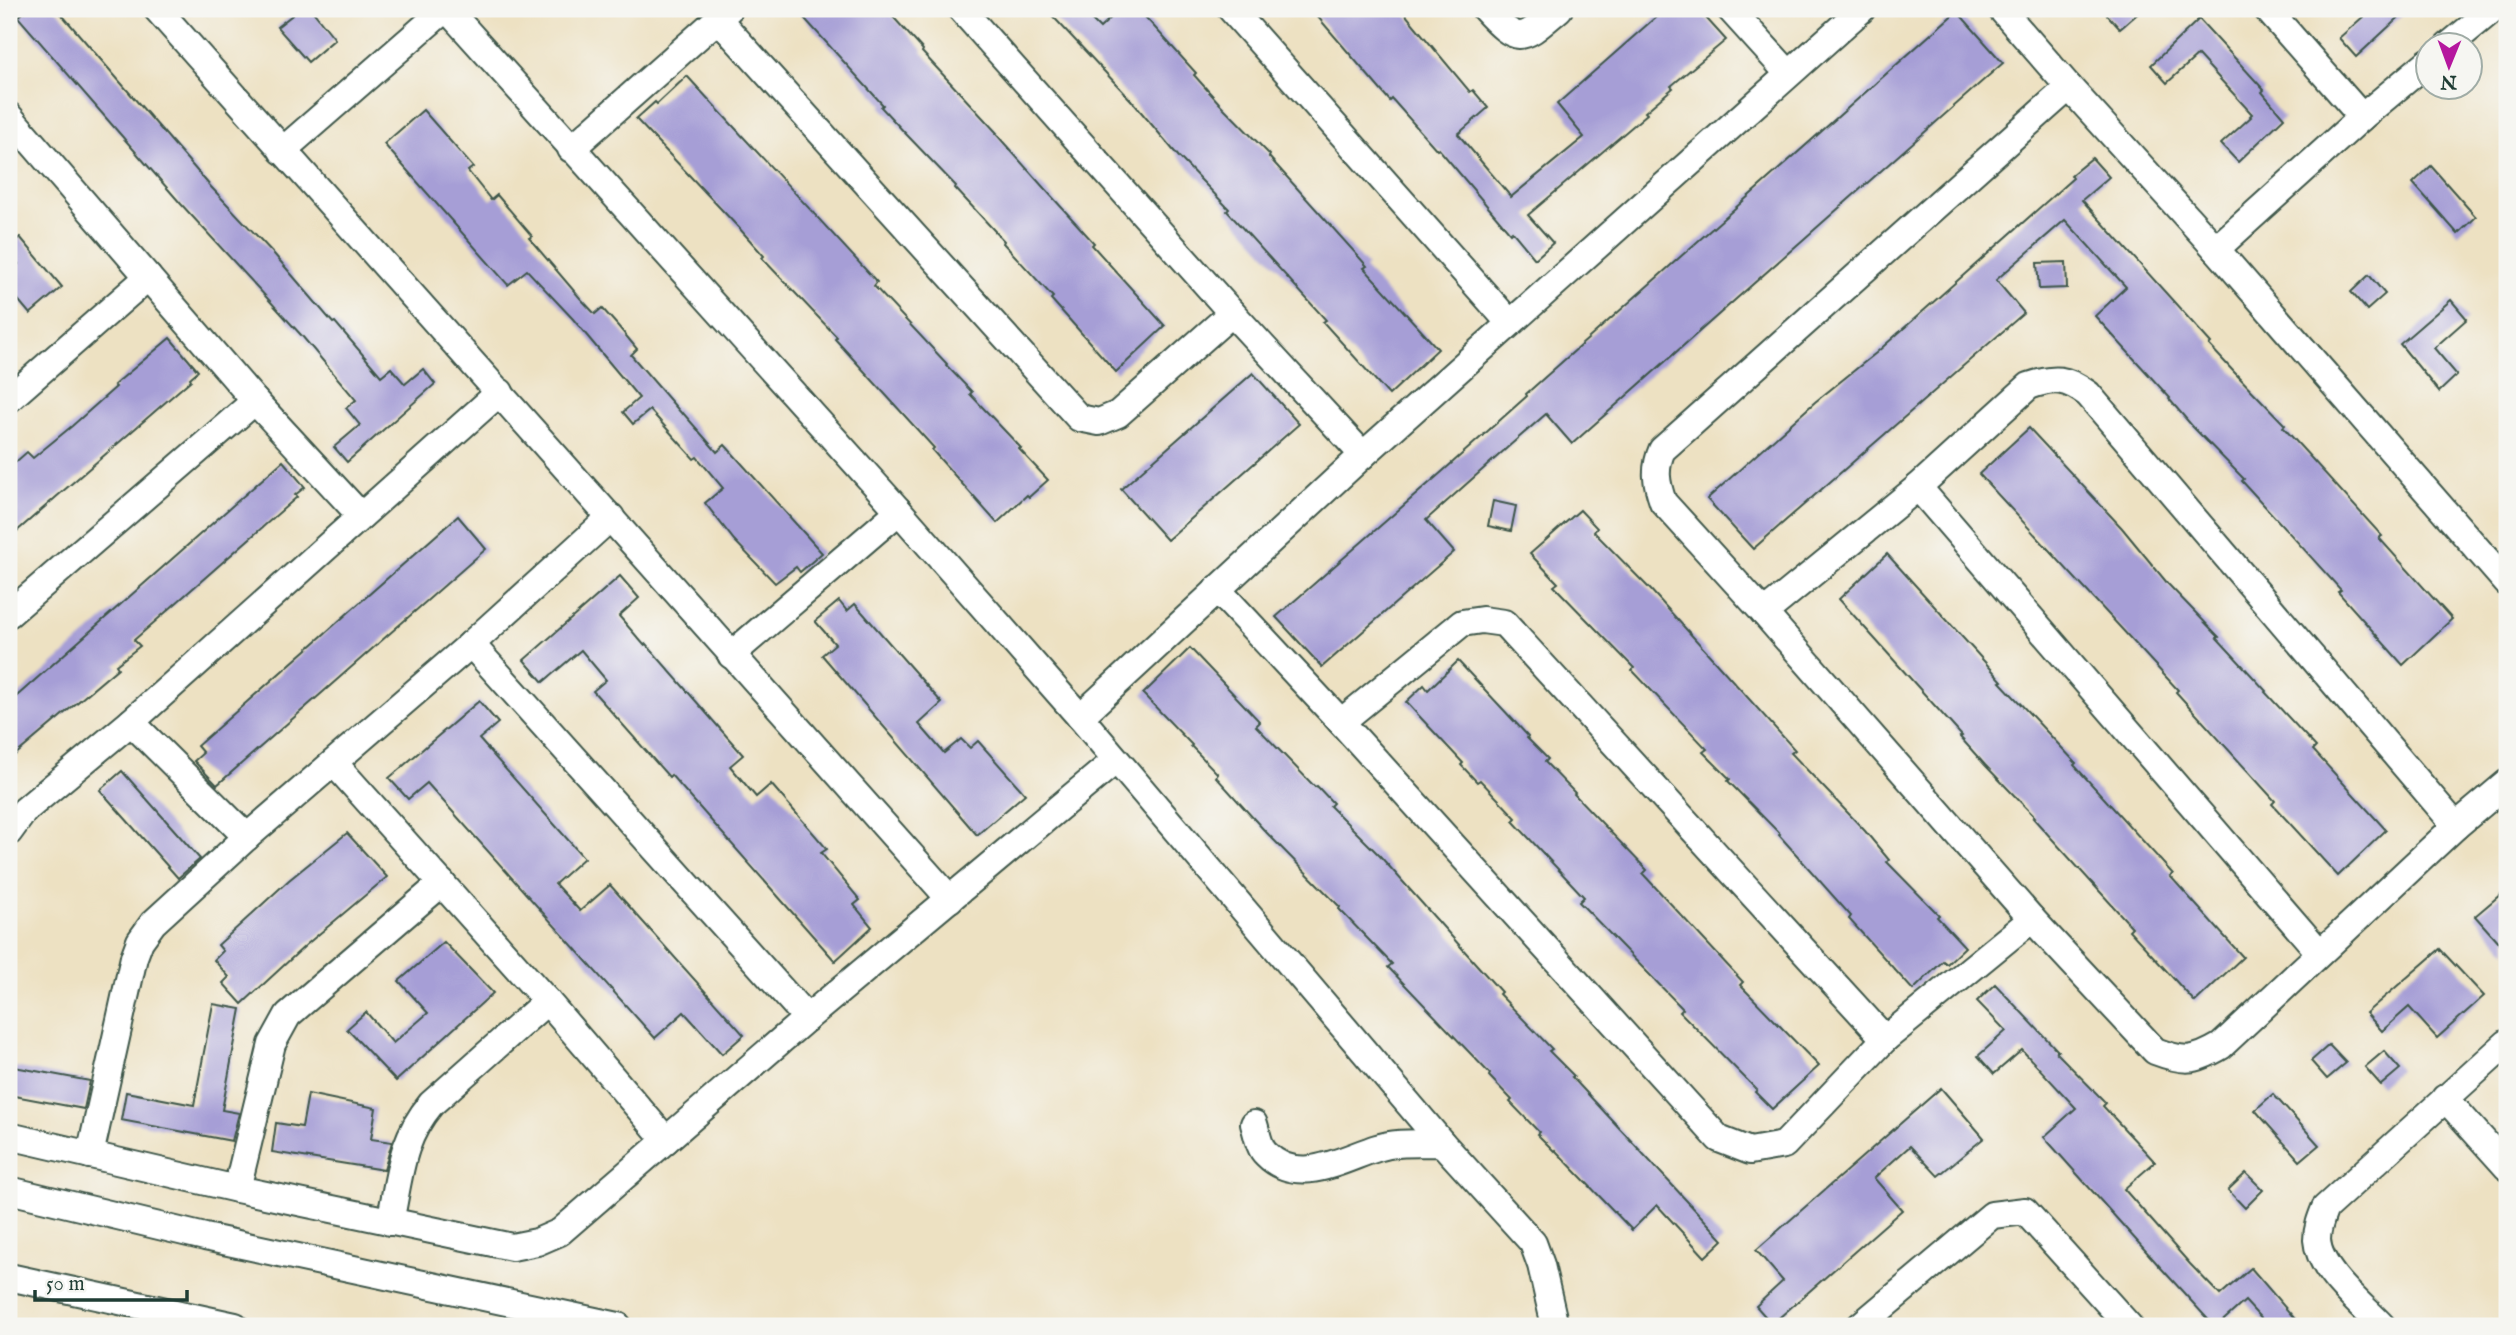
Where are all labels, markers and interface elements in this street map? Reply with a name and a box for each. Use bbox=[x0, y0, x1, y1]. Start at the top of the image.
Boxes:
north arrow bbox=[2414, 32, 2484, 102]
text: N bbox=[2440, 69, 2458, 93]
scale bar bbox=[35, 1258, 187, 1302]
text: 50 m bbox=[46, 1271, 85, 1298]

